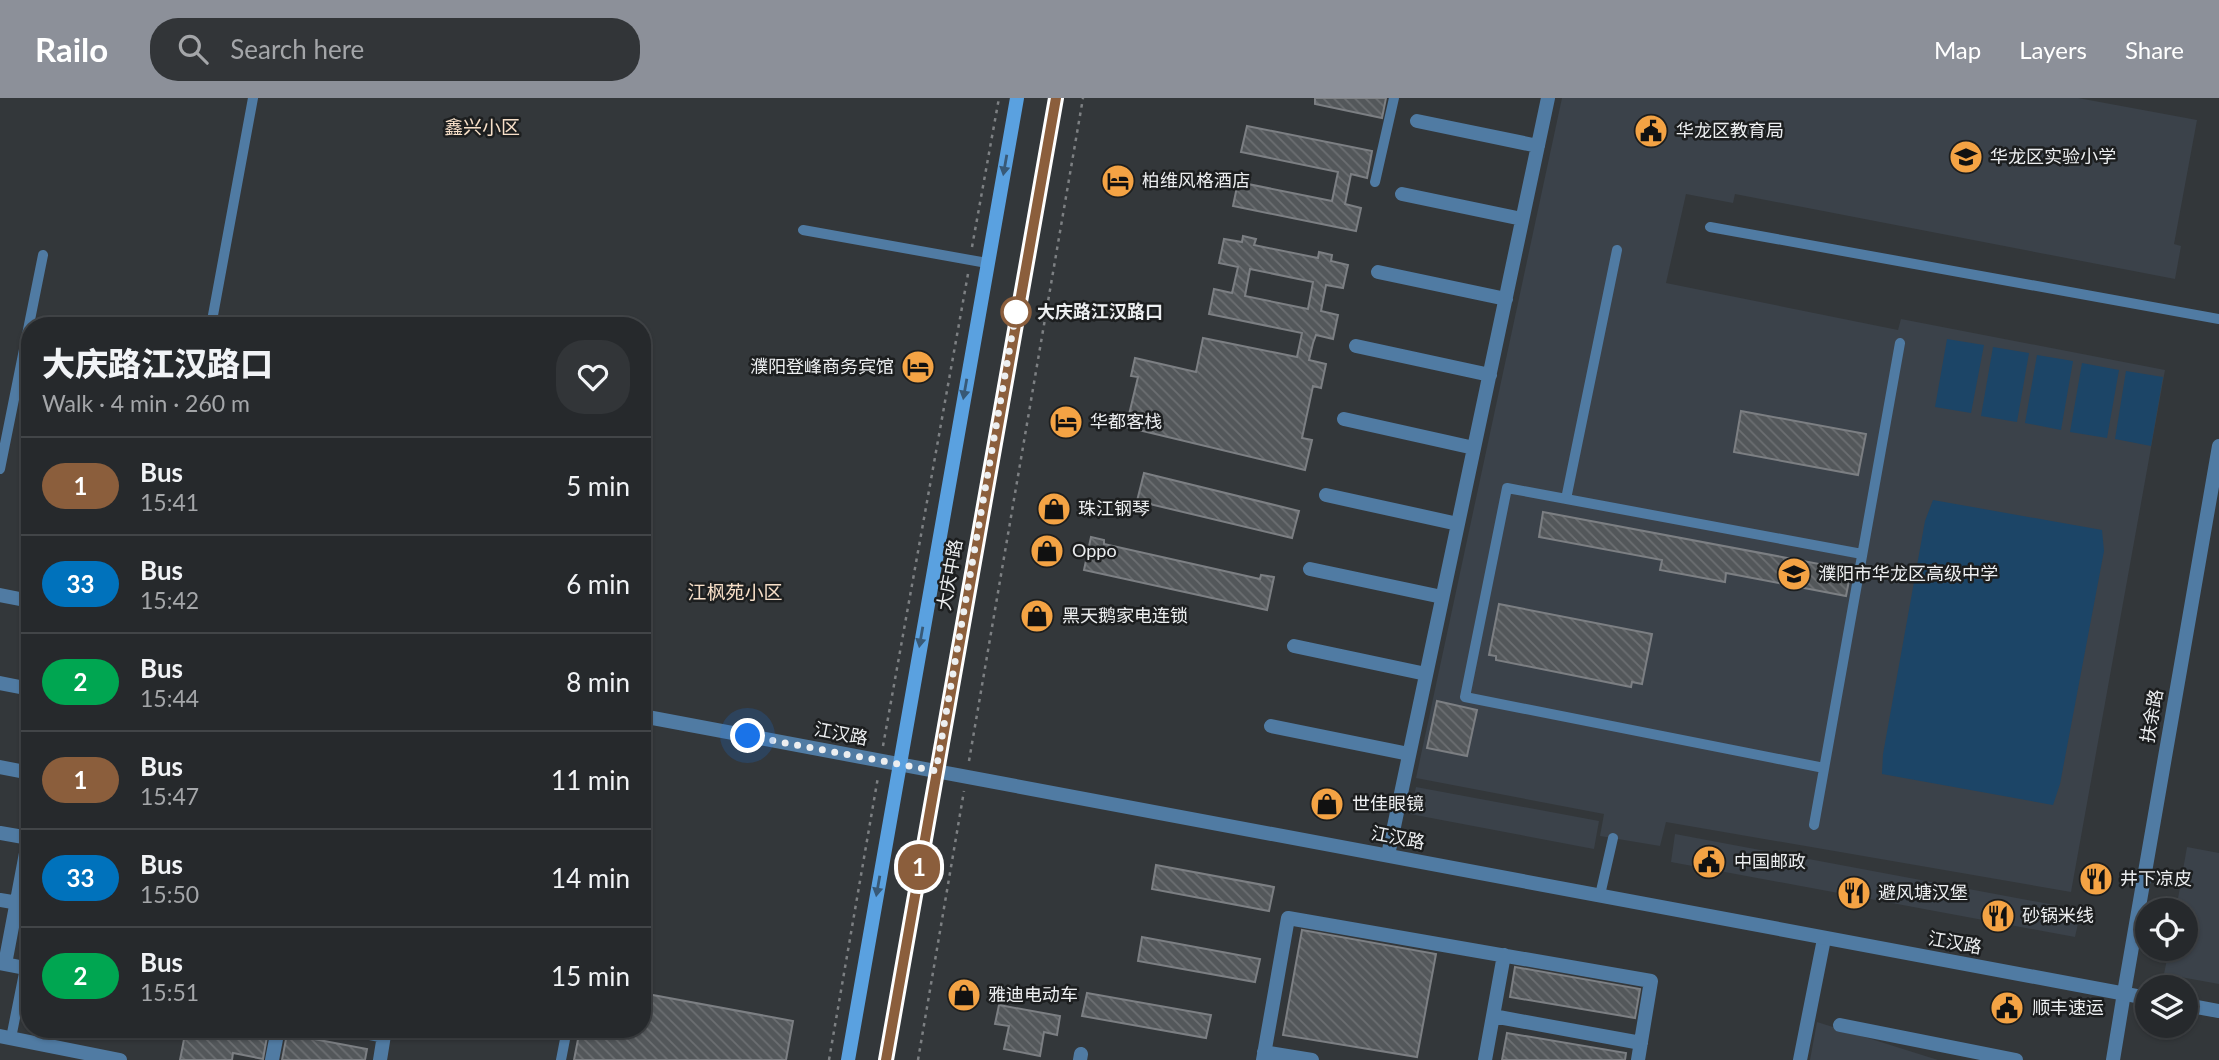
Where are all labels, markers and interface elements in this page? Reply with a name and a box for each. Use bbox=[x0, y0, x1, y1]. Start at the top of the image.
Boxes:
search box bbox=[150, 18, 640, 81]
text: Railo bbox=[35, 29, 108, 69]
icon: search bbox=[174, 30, 212, 68]
text: Search here bbox=[230, 33, 364, 65]
text: Map bbox=[1934, 35, 1981, 64]
text: Layers bbox=[2019, 35, 2087, 64]
text: Share bbox=[2125, 35, 2184, 64]
public building icon: 华龙区教育局 bbox=[1632, 112, 1670, 150]
district label: 鑫兴小区 bbox=[444, 115, 520, 138]
place label: 华龙区教育局 bbox=[1676, 119, 1784, 141]
school or university icon: 华龙区实验小学 bbox=[1947, 138, 1985, 176]
place label: 华龙区实验小学 bbox=[1990, 145, 2116, 167]
one-way arrow bbox=[999, 154, 1010, 176]
hotel icon: 柏维风格酒店 bbox=[1099, 162, 1137, 200]
place label: 柏维风格酒店 bbox=[1142, 169, 1250, 191]
marker: 大庆路江汉路口 bbox=[1001, 297, 1031, 327]
place label: 大庆路江汉路口 bbox=[1037, 300, 1163, 322]
button: heart bbox=[556, 340, 630, 414]
text: 大庆路江汉路口 bbox=[42, 343, 273, 383]
hotel icon: 濮阳登峰商务宾馆 bbox=[899, 348, 937, 386]
place label: 濮阳登峰商务宾馆 bbox=[750, 355, 894, 377]
one-way arrow bbox=[959, 378, 970, 400]
text: Walk · 4 min · 260 m bbox=[42, 389, 250, 417]
hotel icon: 华都客栈 bbox=[1047, 403, 1085, 441]
place label: 华都客栈 bbox=[1090, 410, 1162, 432]
text: Bus bbox=[140, 456, 183, 488]
text: 5 min bbox=[566, 470, 630, 502]
text: 1 bbox=[74, 471, 87, 500]
text: 15:41 bbox=[140, 488, 199, 516]
shop icon: 珠江钢琴 bbox=[1035, 490, 1073, 528]
place label: 珠江钢琴 bbox=[1078, 497, 1150, 519]
shop icon: Oppo bbox=[1028, 532, 1066, 570]
street label: 大庆中路 bbox=[932, 537, 966, 612]
place label: Oppo bbox=[1072, 539, 1117, 561]
text: Bus bbox=[140, 554, 183, 586]
school or university icon: 濮阳市华龙区高级中学 bbox=[1775, 555, 1813, 593]
place label: 濮阳市华龙区高级中学 bbox=[1818, 562, 1998, 584]
text: 6 min bbox=[566, 568, 630, 600]
text: 33 bbox=[67, 569, 94, 598]
district label: 江枫苑小区 bbox=[687, 580, 783, 603]
text: 15:42 bbox=[140, 586, 199, 614]
shop icon: 黑天鹅家电连锁 bbox=[1018, 597, 1056, 635]
place label: 黑天鹅家电连锁 bbox=[1062, 604, 1188, 626]
one-way arrow bbox=[915, 626, 926, 648]
text: Bus bbox=[140, 652, 183, 684]
text: 8 min bbox=[566, 666, 630, 698]
text: 2 bbox=[74, 667, 87, 696]
text: 15:44 bbox=[140, 684, 199, 712]
street label: 扶余路 bbox=[2135, 687, 2167, 744]
street label: 江汉路 bbox=[813, 717, 870, 749]
your location bbox=[730, 718, 765, 753]
text: Bus bbox=[140, 750, 183, 782]
text: 11 min bbox=[551, 764, 630, 796]
text: 1 bbox=[74, 765, 87, 794]
text: 15:47 bbox=[140, 782, 199, 810]
shop icon: 世佳眼镜 bbox=[1308, 785, 1346, 823]
place label: 世佳眼镜 bbox=[1352, 792, 1424, 814]
street label: 江汉路 bbox=[1370, 821, 1427, 853]
public building icon: 中国邮政 bbox=[1690, 843, 1728, 881]
line badge: 1 bbox=[896, 844, 942, 890]
text: Bus bbox=[140, 848, 183, 880]
place label: 中国邮政 bbox=[1734, 850, 1806, 872]
text: 1 bbox=[912, 852, 926, 881]
restaurant icon: 井下凉皮 bbox=[2077, 860, 2115, 898]
text: 14 min bbox=[551, 862, 630, 894]
text: 33 bbox=[67, 863, 94, 892]
place label: 井下凉皮 bbox=[2120, 867, 2192, 889]
restaurant icon: 避风塘汉堡 bbox=[1835, 874, 1873, 912]
one-way arrow bbox=[872, 875, 883, 897]
text: 15:50 bbox=[140, 880, 199, 908]
place label: 避风塘汉堡 bbox=[1878, 881, 1968, 903]
restaurant icon: 砂锅米线 bbox=[1979, 897, 2017, 935]
map controls bbox=[2135, 898, 2198, 1038]
button: locate bbox=[2135, 898, 2198, 961]
place label: 砂锅米线 bbox=[2022, 904, 2094, 926]
street label: 江汉路 bbox=[1927, 926, 1984, 958]
text: Bus bbox=[140, 946, 183, 978]
text: 15 min bbox=[551, 960, 630, 992]
text: 2 bbox=[74, 961, 87, 990]
button: layers bbox=[2135, 975, 2198, 1038]
shop icon: 雅迪电动车 bbox=[945, 976, 983, 1014]
text: 15:51 bbox=[140, 978, 199, 1006]
place label: 雅迪电动车 bbox=[988, 983, 1078, 1005]
public building icon: 顺丰速运 bbox=[1988, 989, 2026, 1027]
place label: 顺丰速运 bbox=[2032, 996, 2104, 1018]

